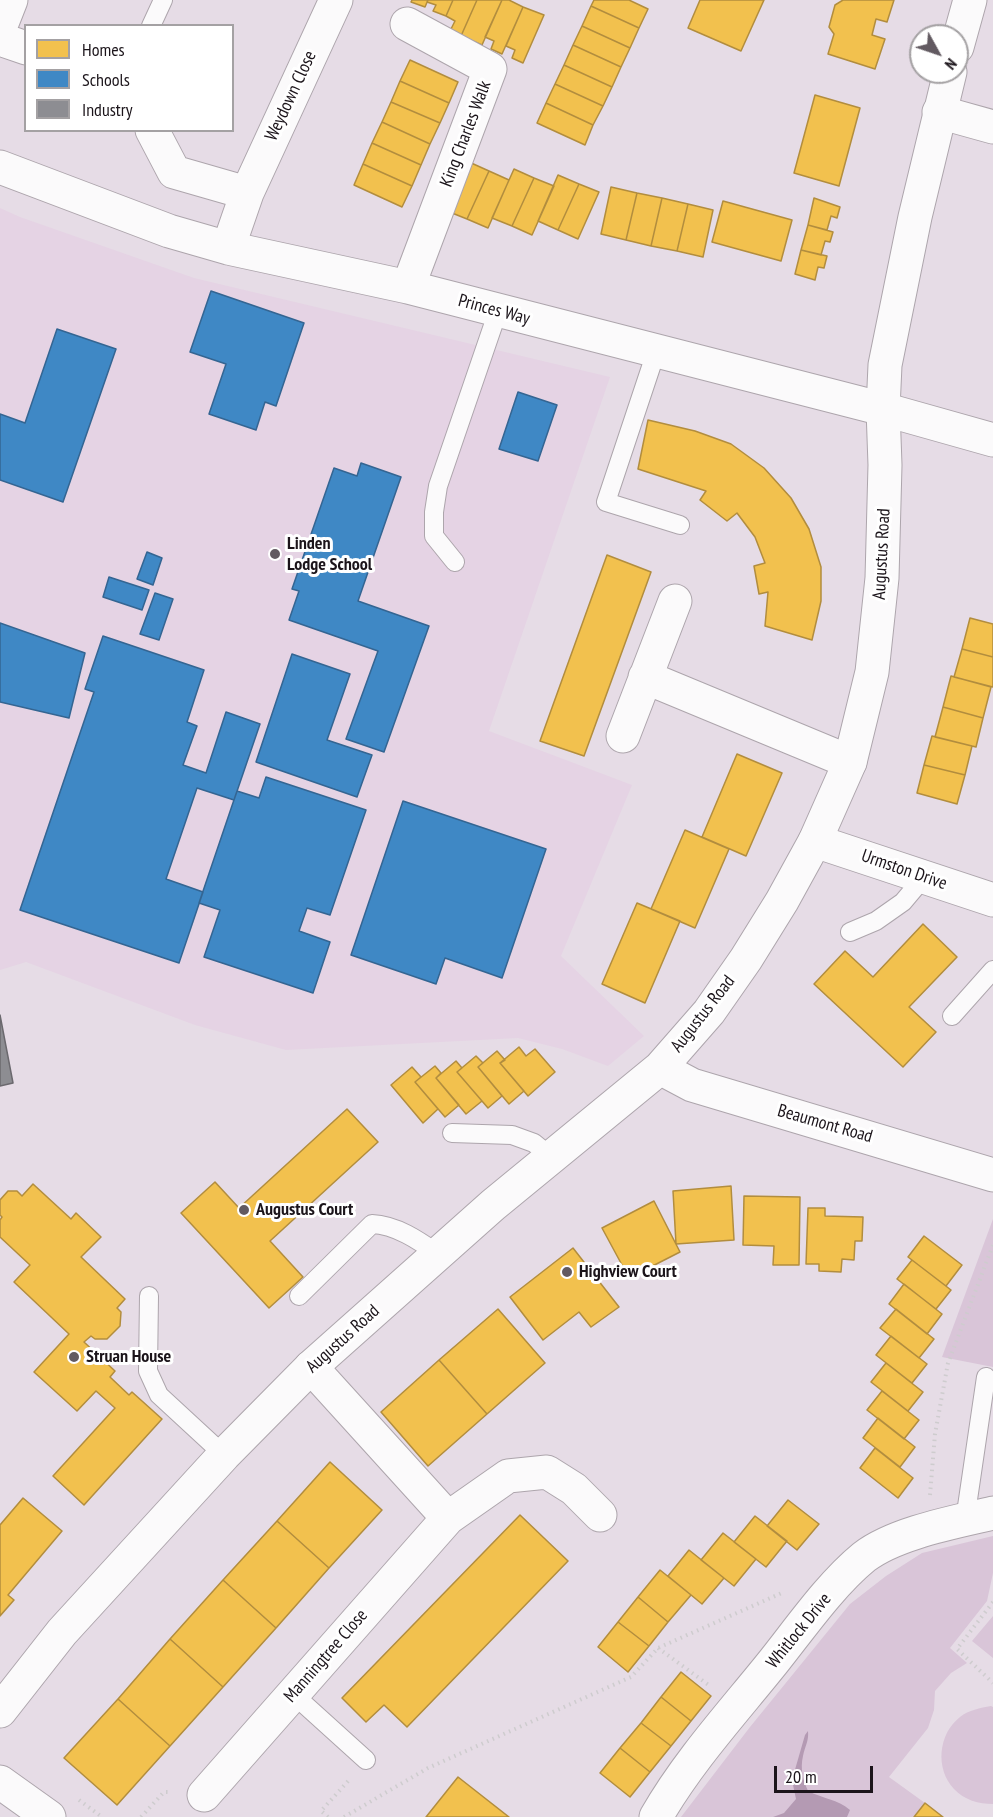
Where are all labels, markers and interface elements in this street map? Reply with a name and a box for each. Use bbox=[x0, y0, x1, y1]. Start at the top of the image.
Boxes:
legend bbox=[24, 24, 234, 132]
north arrow bbox=[909, 24, 969, 84]
text: Homes bbox=[82, 38, 125, 61]
street label: Weydown Close bbox=[261, 48, 321, 144]
text: N bbox=[941, 55, 962, 74]
text: Schools bbox=[82, 68, 130, 91]
street label: King Charles Walk bbox=[436, 78, 496, 190]
text: Industry bbox=[82, 98, 132, 121]
street label: Princes Way bbox=[456, 290, 532, 330]
street label: Augustus Road bbox=[869, 508, 895, 600]
place label: Linden Lodge School bbox=[287, 533, 372, 576]
marker: Linden Lodge School bbox=[268, 547, 282, 561]
street label: Urmston Drive bbox=[858, 845, 950, 895]
street label: Augustus Road bbox=[666, 971, 740, 1057]
street label: Beaumont Road bbox=[775, 1100, 875, 1148]
place label: Augustus Court bbox=[256, 1199, 353, 1221]
marker: Augustus Court bbox=[237, 1203, 251, 1217]
place label: Highview Court bbox=[579, 1261, 677, 1283]
marker: Highview Court bbox=[560, 1265, 574, 1279]
street label: Augustus Road bbox=[302, 1300, 384, 1378]
place label: Struan House bbox=[86, 1346, 171, 1368]
marker: Struan House bbox=[67, 1350, 81, 1364]
street label: Whitlock Drive bbox=[762, 1589, 836, 1673]
street label: Manningtree Close bbox=[280, 1605, 372, 1707]
scale bar bbox=[777, 1754, 876, 1792]
text: 20 m bbox=[785, 1765, 817, 1788]

